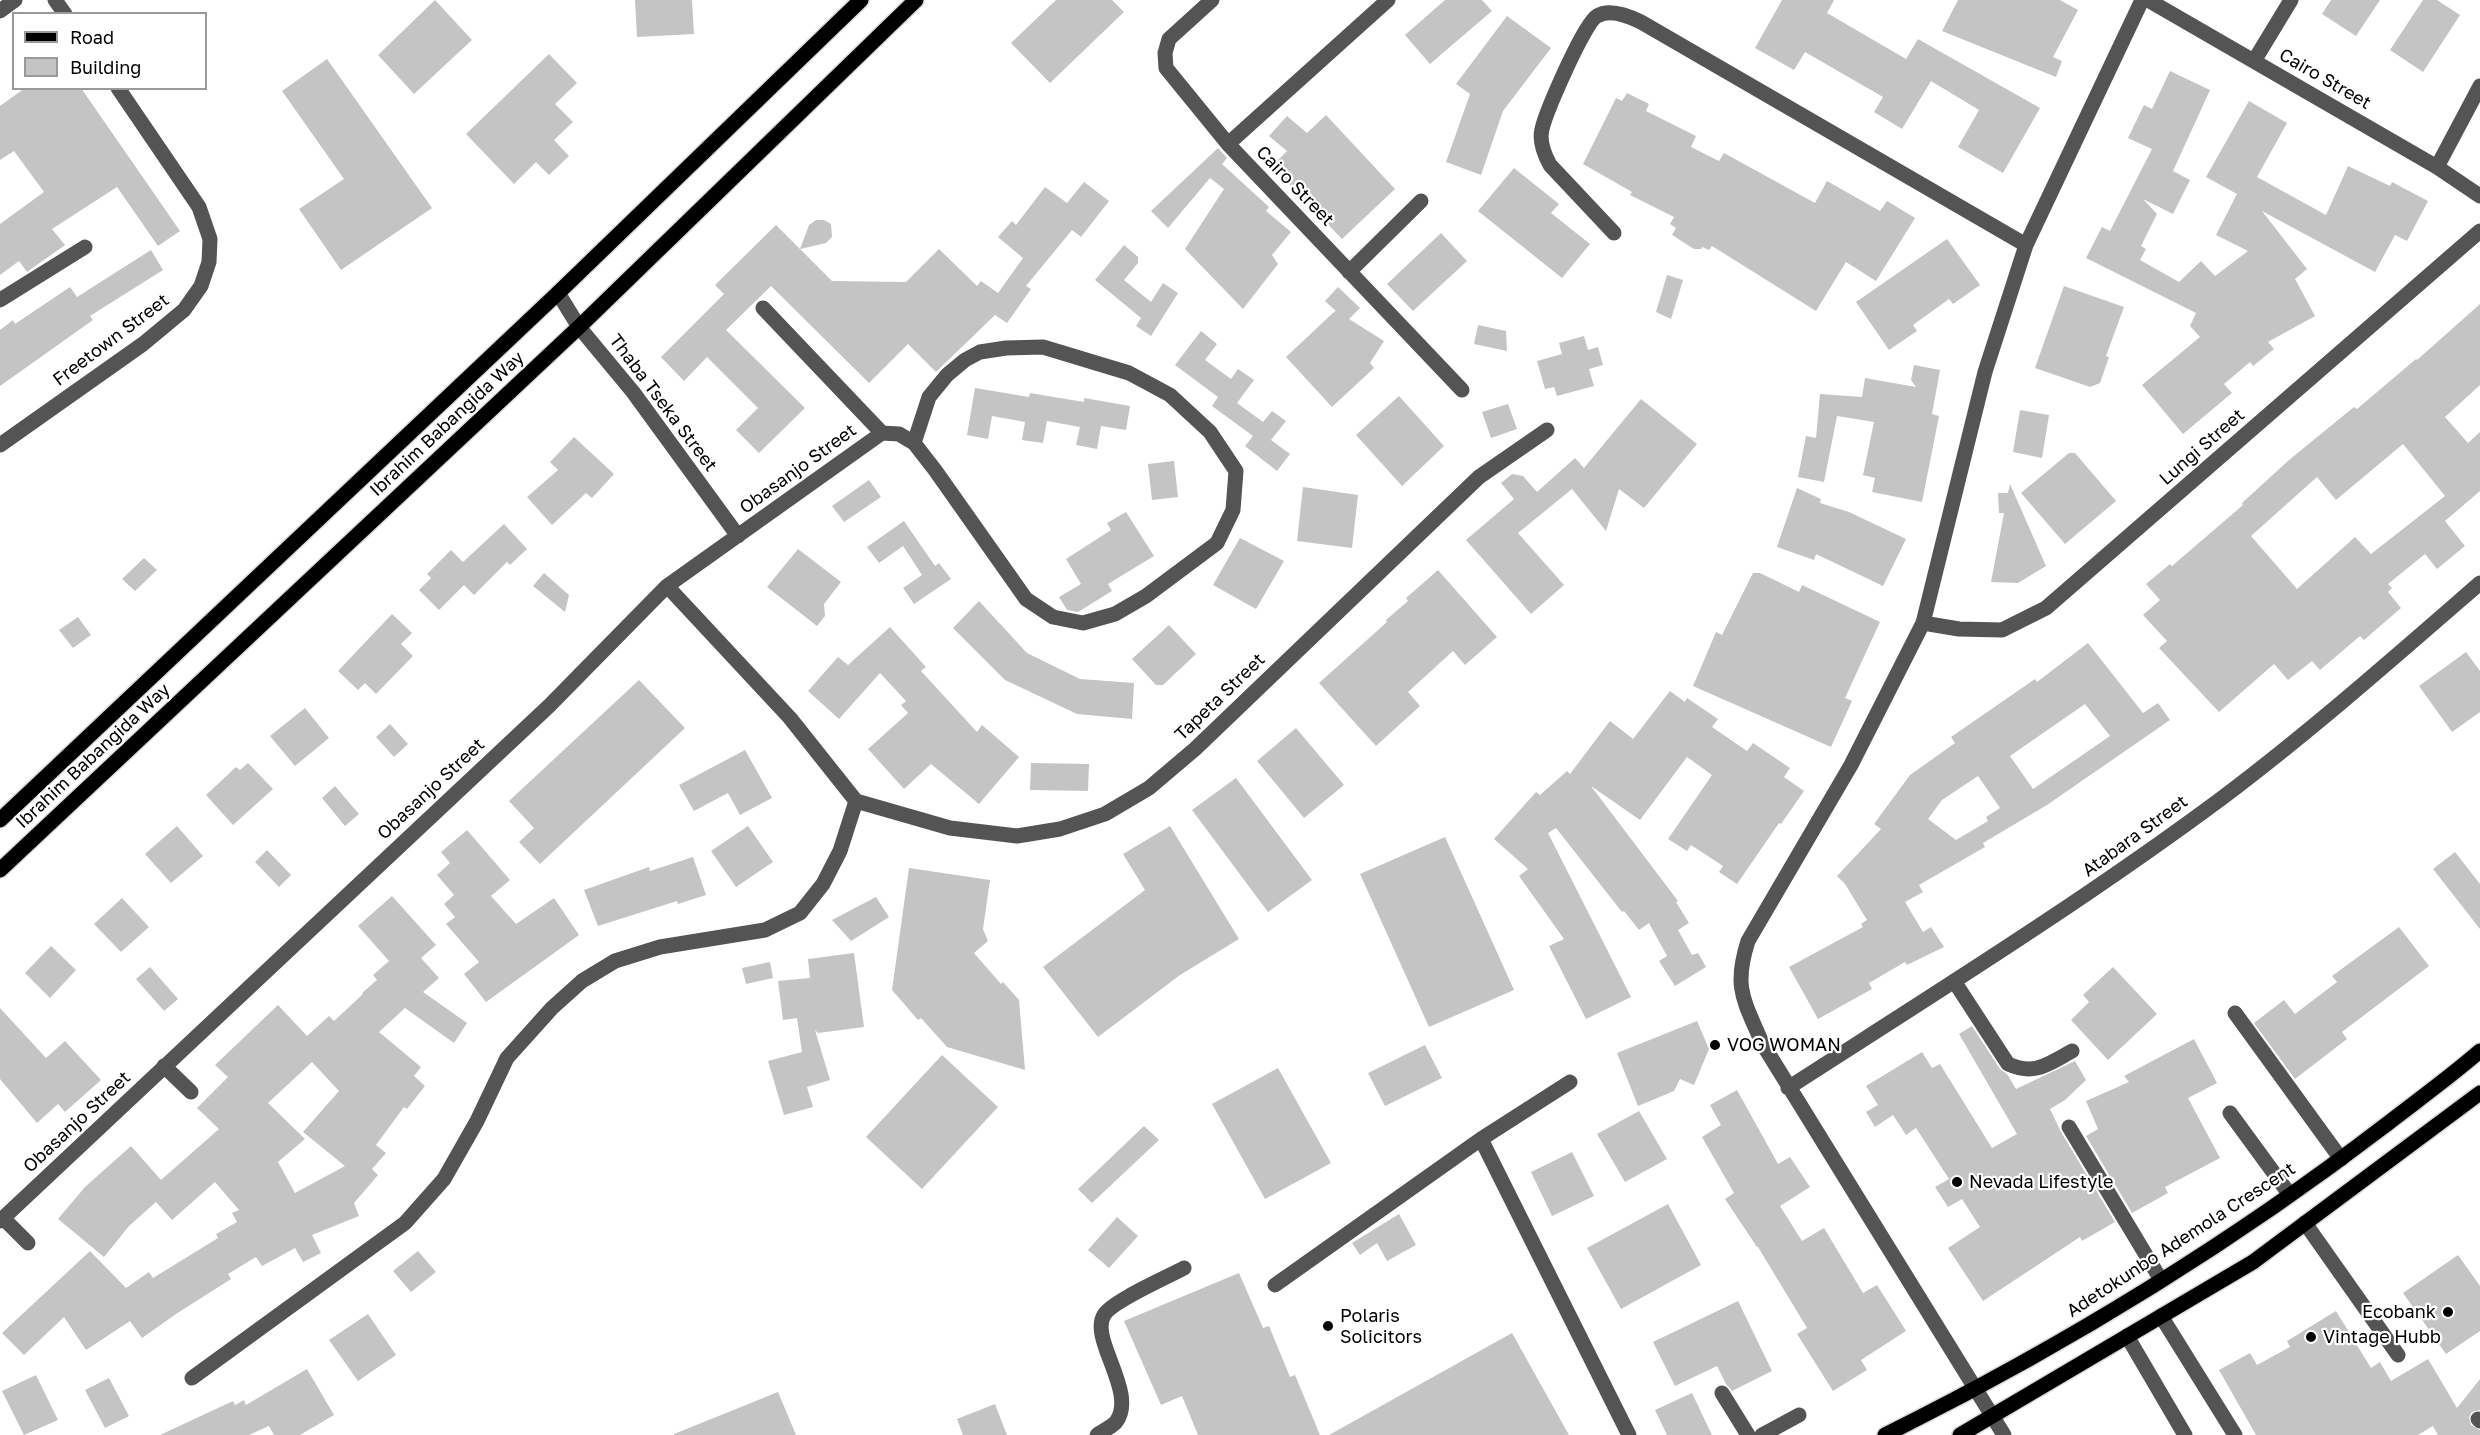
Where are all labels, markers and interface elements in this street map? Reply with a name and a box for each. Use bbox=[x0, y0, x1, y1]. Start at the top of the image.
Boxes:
legend bbox=[12, 12, 207, 90]
text: Road bbox=[70, 26, 114, 48]
street label: Cairo Street bbox=[2275, 44, 2375, 114]
text: Building bbox=[70, 56, 141, 78]
street label: Cairo Street bbox=[1252, 142, 1338, 230]
street label: Freetown Street bbox=[49, 289, 173, 391]
street label: Thaba Tseka Street bbox=[604, 330, 722, 476]
street label: Ibrahim Babangida Way bbox=[366, 347, 528, 501]
street label: Lungi Street bbox=[2155, 404, 2249, 490]
street label: Obasanjo Street bbox=[736, 419, 860, 519]
street label: Tapeta Street bbox=[1171, 649, 1269, 745]
street label: Ibrahim Babangida Way bbox=[12, 679, 174, 833]
street label: Obasanjo Street bbox=[373, 734, 489, 844]
street label: Atabara Street bbox=[2078, 791, 2192, 881]
place label: VOG WOMAN bbox=[1727, 1034, 1841, 1056]
marker: VOG WOMAN bbox=[1708, 1038, 1722, 1052]
street label: Obasanjo Street bbox=[19, 1067, 135, 1177]
street label: Adetokunbo Ademola Crescent bbox=[2063, 1158, 2299, 1322]
place label: Nevada Lifestyle bbox=[1969, 1171, 2113, 1193]
marker: Nevada Lifestyle bbox=[1950, 1175, 1964, 1189]
place label: Ecobank bbox=[2362, 1301, 2436, 1323]
place label: Polaris Solicitors bbox=[1340, 1305, 1422, 1348]
marker: Ecobank bbox=[2441, 1305, 2455, 1319]
marker: Polaris Solicitors bbox=[1321, 1319, 1335, 1333]
place label: Vintage Hubb bbox=[2323, 1326, 2441, 1348]
marker: Vintage Hubb bbox=[2304, 1330, 2318, 1344]

